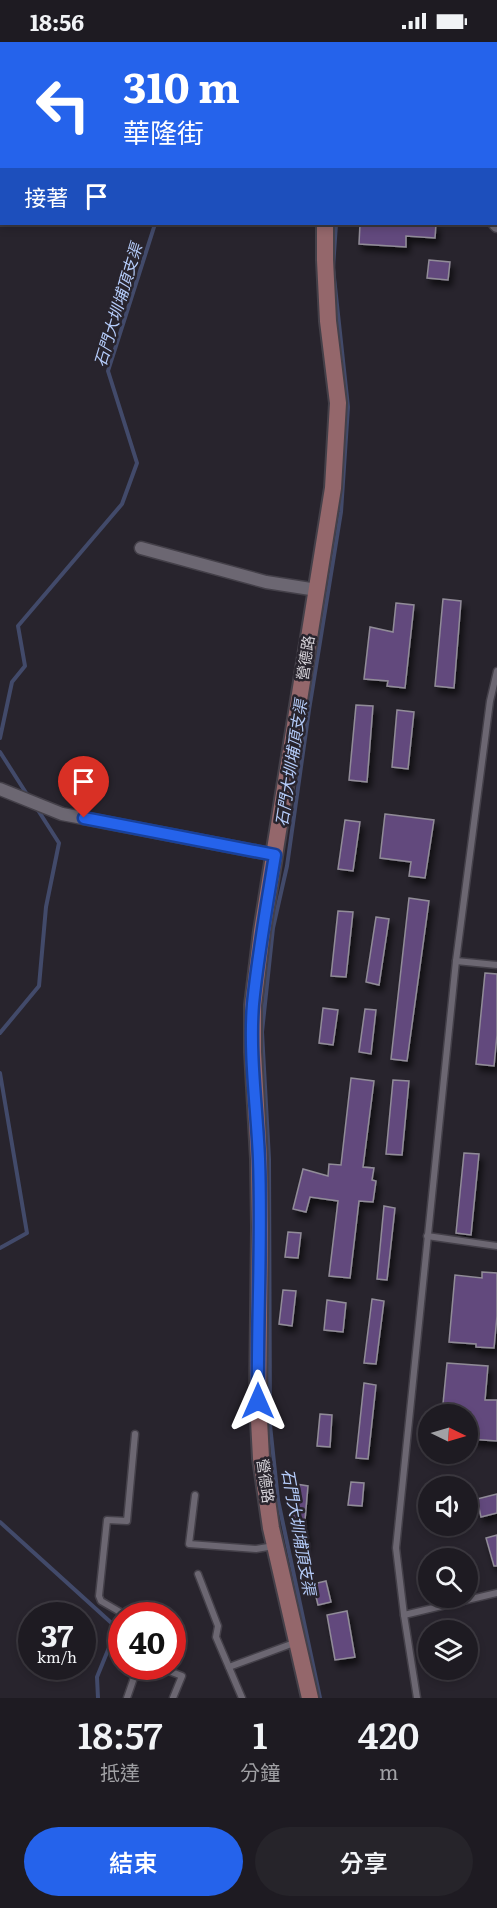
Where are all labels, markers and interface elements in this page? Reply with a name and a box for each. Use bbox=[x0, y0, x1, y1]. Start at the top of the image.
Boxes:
text: 18:56 bbox=[30, 5, 84, 38]
text: 310 m bbox=[123, 54, 240, 116]
icon: left bbox=[24, 66, 102, 144]
text: 華隆街 bbox=[123, 111, 204, 151]
text: 接著 bbox=[24, 180, 68, 213]
icon: arrive bbox=[80, 180, 113, 213]
water label: 石門大圳埔頂支渠 bbox=[87, 238, 148, 369]
street label: 營德路 bbox=[290, 634, 319, 682]
water label: 石門大圳埔頂支渠 bbox=[268, 696, 312, 828]
pin bbox=[58, 756, 109, 818]
icon: arrive bbox=[67, 765, 100, 798]
position arrow bbox=[226, 1369, 290, 1433]
north arrow bbox=[418, 1404, 478, 1464]
map controls bbox=[418, 1404, 478, 1680]
street label: 營德路 bbox=[252, 1457, 281, 1505]
water label: 石門大圳埔頂支渠 bbox=[277, 1467, 323, 1599]
button: sound bbox=[418, 1476, 478, 1536]
button: search bbox=[418, 1548, 478, 1608]
speed limit sign: 40 bbox=[108, 1602, 186, 1680]
text: 37 bbox=[41, 1612, 73, 1656]
button: layers bbox=[418, 1620, 478, 1680]
text: km/h bbox=[37, 1645, 77, 1668]
text: 18:57 bbox=[78, 1707, 163, 1760]
text: 1 bbox=[253, 1707, 268, 1760]
text: 420 bbox=[358, 1707, 419, 1760]
text: 抵達 bbox=[100, 1756, 140, 1786]
text: 分鐘 bbox=[240, 1756, 280, 1786]
text: m bbox=[379, 1756, 398, 1786]
button: 結束 bbox=[24, 1827, 243, 1896]
button: 分享 bbox=[255, 1827, 473, 1896]

